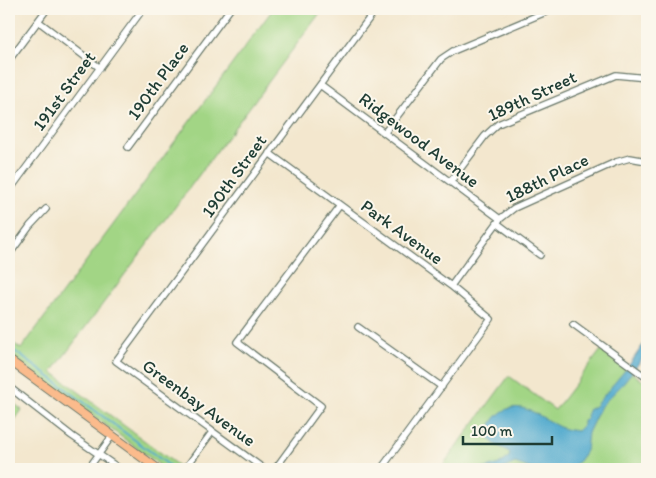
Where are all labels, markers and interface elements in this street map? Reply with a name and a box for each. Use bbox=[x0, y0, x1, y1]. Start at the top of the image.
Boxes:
street label: 190th Place bbox=[122, 38, 194, 124]
street label: 191st Street bbox=[28, 47, 100, 135]
street label: 189th Street bbox=[484, 66, 580, 126]
street label: Ridgewood Avenue bbox=[355, 88, 483, 192]
street label: 190th Street bbox=[197, 130, 271, 222]
street label: 188th Place bbox=[502, 148, 592, 208]
street label: Park Avenue bbox=[356, 195, 448, 269]
street label: Greenbay Avenue bbox=[138, 355, 260, 451]
scale bar bbox=[463, 413, 552, 445]
text: 100 m bbox=[471, 422, 513, 440]

